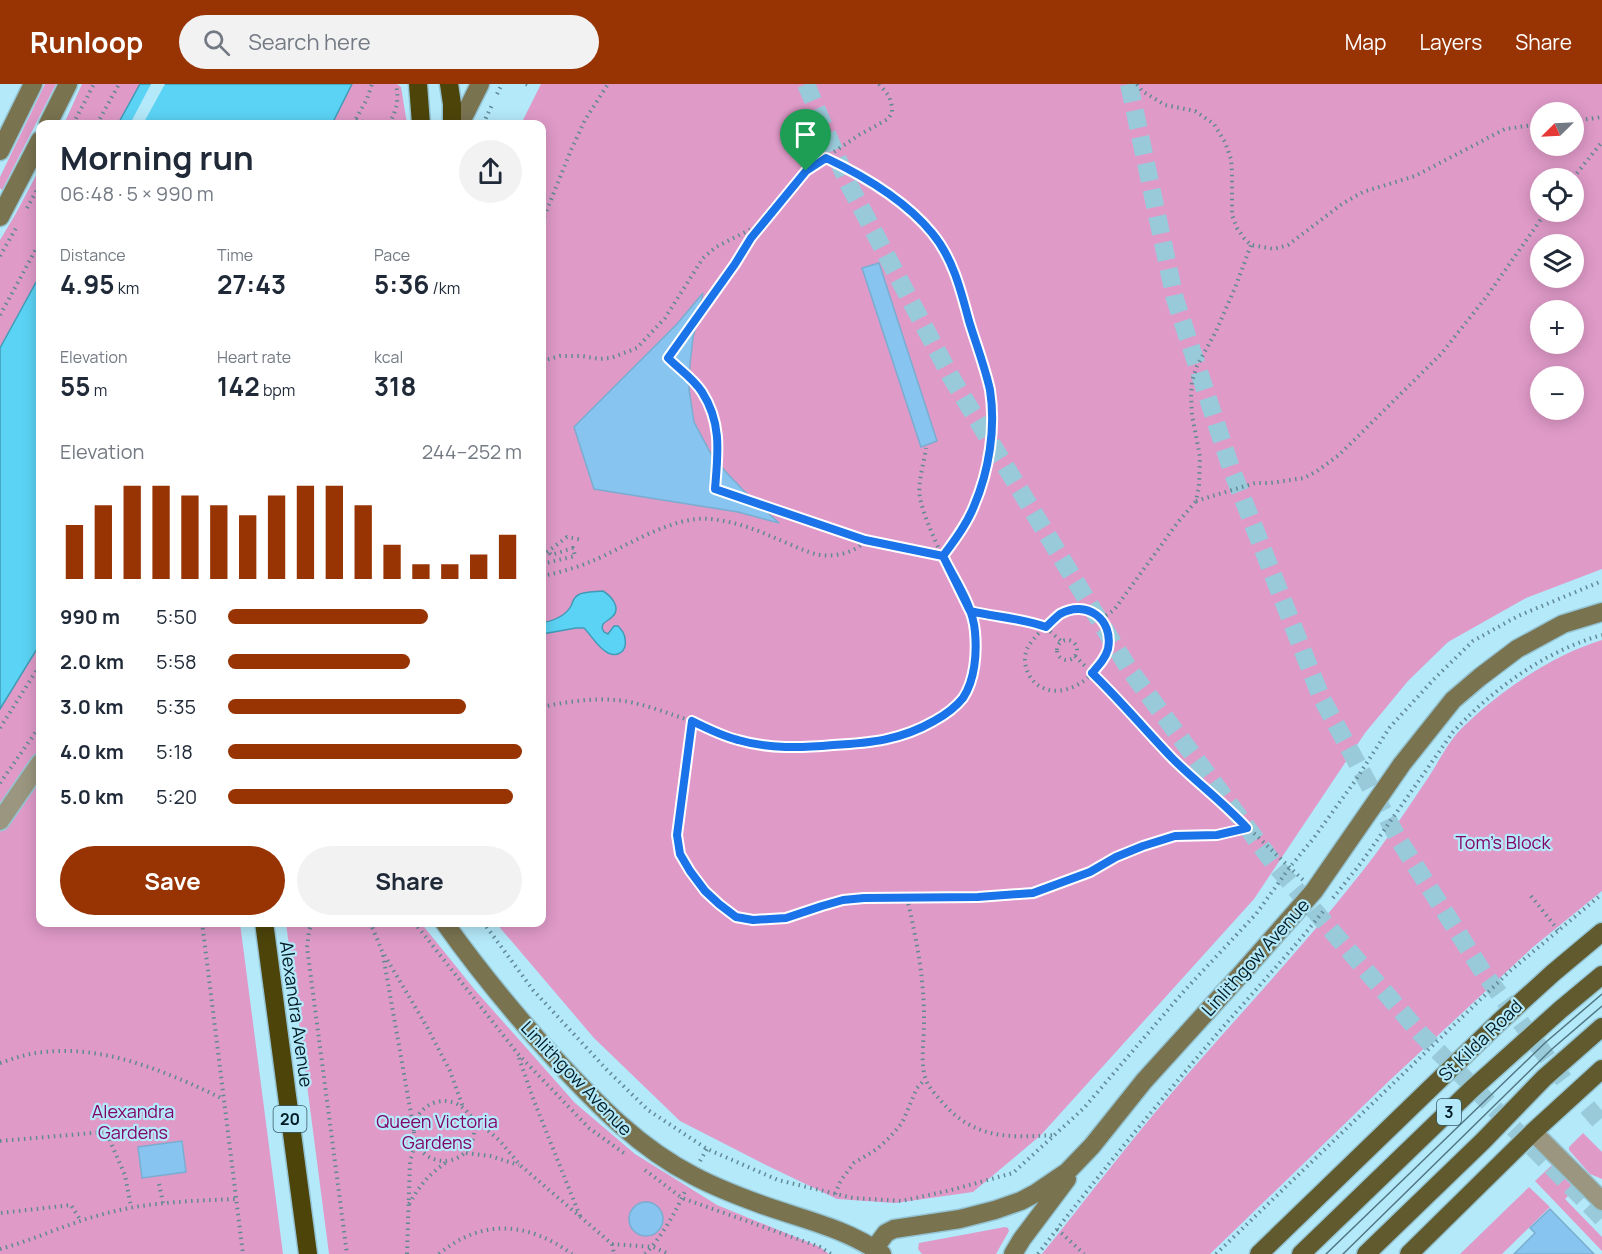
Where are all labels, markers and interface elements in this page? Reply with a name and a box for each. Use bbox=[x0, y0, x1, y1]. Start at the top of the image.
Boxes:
search box bbox=[179, 15, 599, 69]
text: Runloop bbox=[30, 23, 143, 61]
icon: search bbox=[200, 26, 233, 59]
text: Search here bbox=[248, 27, 371, 57]
text: Map bbox=[1345, 28, 1386, 56]
text: Layers bbox=[1419, 28, 1482, 56]
text: Share bbox=[1515, 28, 1572, 56]
north arrow bbox=[1530, 102, 1584, 156]
map controls bbox=[1530, 102, 1584, 420]
pin bbox=[780, 109, 831, 171]
icon: arrive bbox=[789, 118, 822, 151]
text: Morning run bbox=[60, 135, 254, 180]
button: share bbox=[459, 140, 522, 203]
button: locate bbox=[1530, 168, 1584, 222]
text: 06:48 · 5 × 990 m bbox=[60, 180, 214, 207]
button: layers bbox=[1530, 234, 1584, 288]
text: Distance bbox=[60, 244, 126, 266]
text: Time bbox=[217, 244, 253, 266]
text: Pace bbox=[374, 244, 410, 266]
text: 4.95 bbox=[60, 266, 115, 302]
text: 27:43 bbox=[217, 266, 286, 302]
text: 5:36 bbox=[374, 266, 429, 302]
text: km bbox=[115, 277, 139, 299]
text: /km bbox=[429, 277, 460, 299]
button: + bbox=[1530, 300, 1584, 354]
text: Elevation bbox=[60, 346, 128, 368]
text: Heart rate bbox=[217, 346, 291, 368]
text: kcal bbox=[374, 346, 403, 368]
button: − bbox=[1530, 366, 1584, 420]
text: 55 bbox=[60, 368, 90, 404]
text: 142 bbox=[217, 368, 260, 404]
text: 318 bbox=[374, 368, 416, 404]
text: m bbox=[90, 379, 107, 401]
text: bpm bbox=[260, 379, 295, 401]
text: Elevation bbox=[60, 438, 144, 465]
text: 244–252 m bbox=[422, 438, 522, 465]
text: 990 m bbox=[60, 603, 120, 630]
text: 5:50 bbox=[156, 603, 197, 630]
text: 2.0 km bbox=[60, 648, 124, 675]
text: 5:58 bbox=[156, 648, 197, 675]
text: 3.0 km bbox=[60, 693, 124, 720]
text: 5:35 bbox=[156, 693, 196, 720]
text: 4.0 km bbox=[60, 738, 124, 765]
text: 5:18 bbox=[156, 738, 193, 765]
text: 5.0 km bbox=[60, 783, 124, 810]
text: 5:20 bbox=[156, 783, 197, 810]
park label: Tom's Block bbox=[1456, 830, 1551, 854]
button: Save bbox=[60, 846, 285, 915]
button: Share bbox=[297, 846, 522, 915]
street label: Linlithgow Avenue bbox=[1196, 893, 1314, 1021]
street label: Alexandra Avenue bbox=[275, 939, 319, 1089]
street label: St Kilda Road bbox=[1433, 994, 1527, 1086]
street label: Linlithgow Avenue bbox=[516, 1016, 638, 1140]
park label: Alexandra Gardens bbox=[92, 1099, 174, 1144]
road number: 3 bbox=[1437, 1099, 1461, 1125]
road number: 20 bbox=[274, 1106, 306, 1132]
park label: Queen Victoria Gardens bbox=[376, 1109, 498, 1154]

